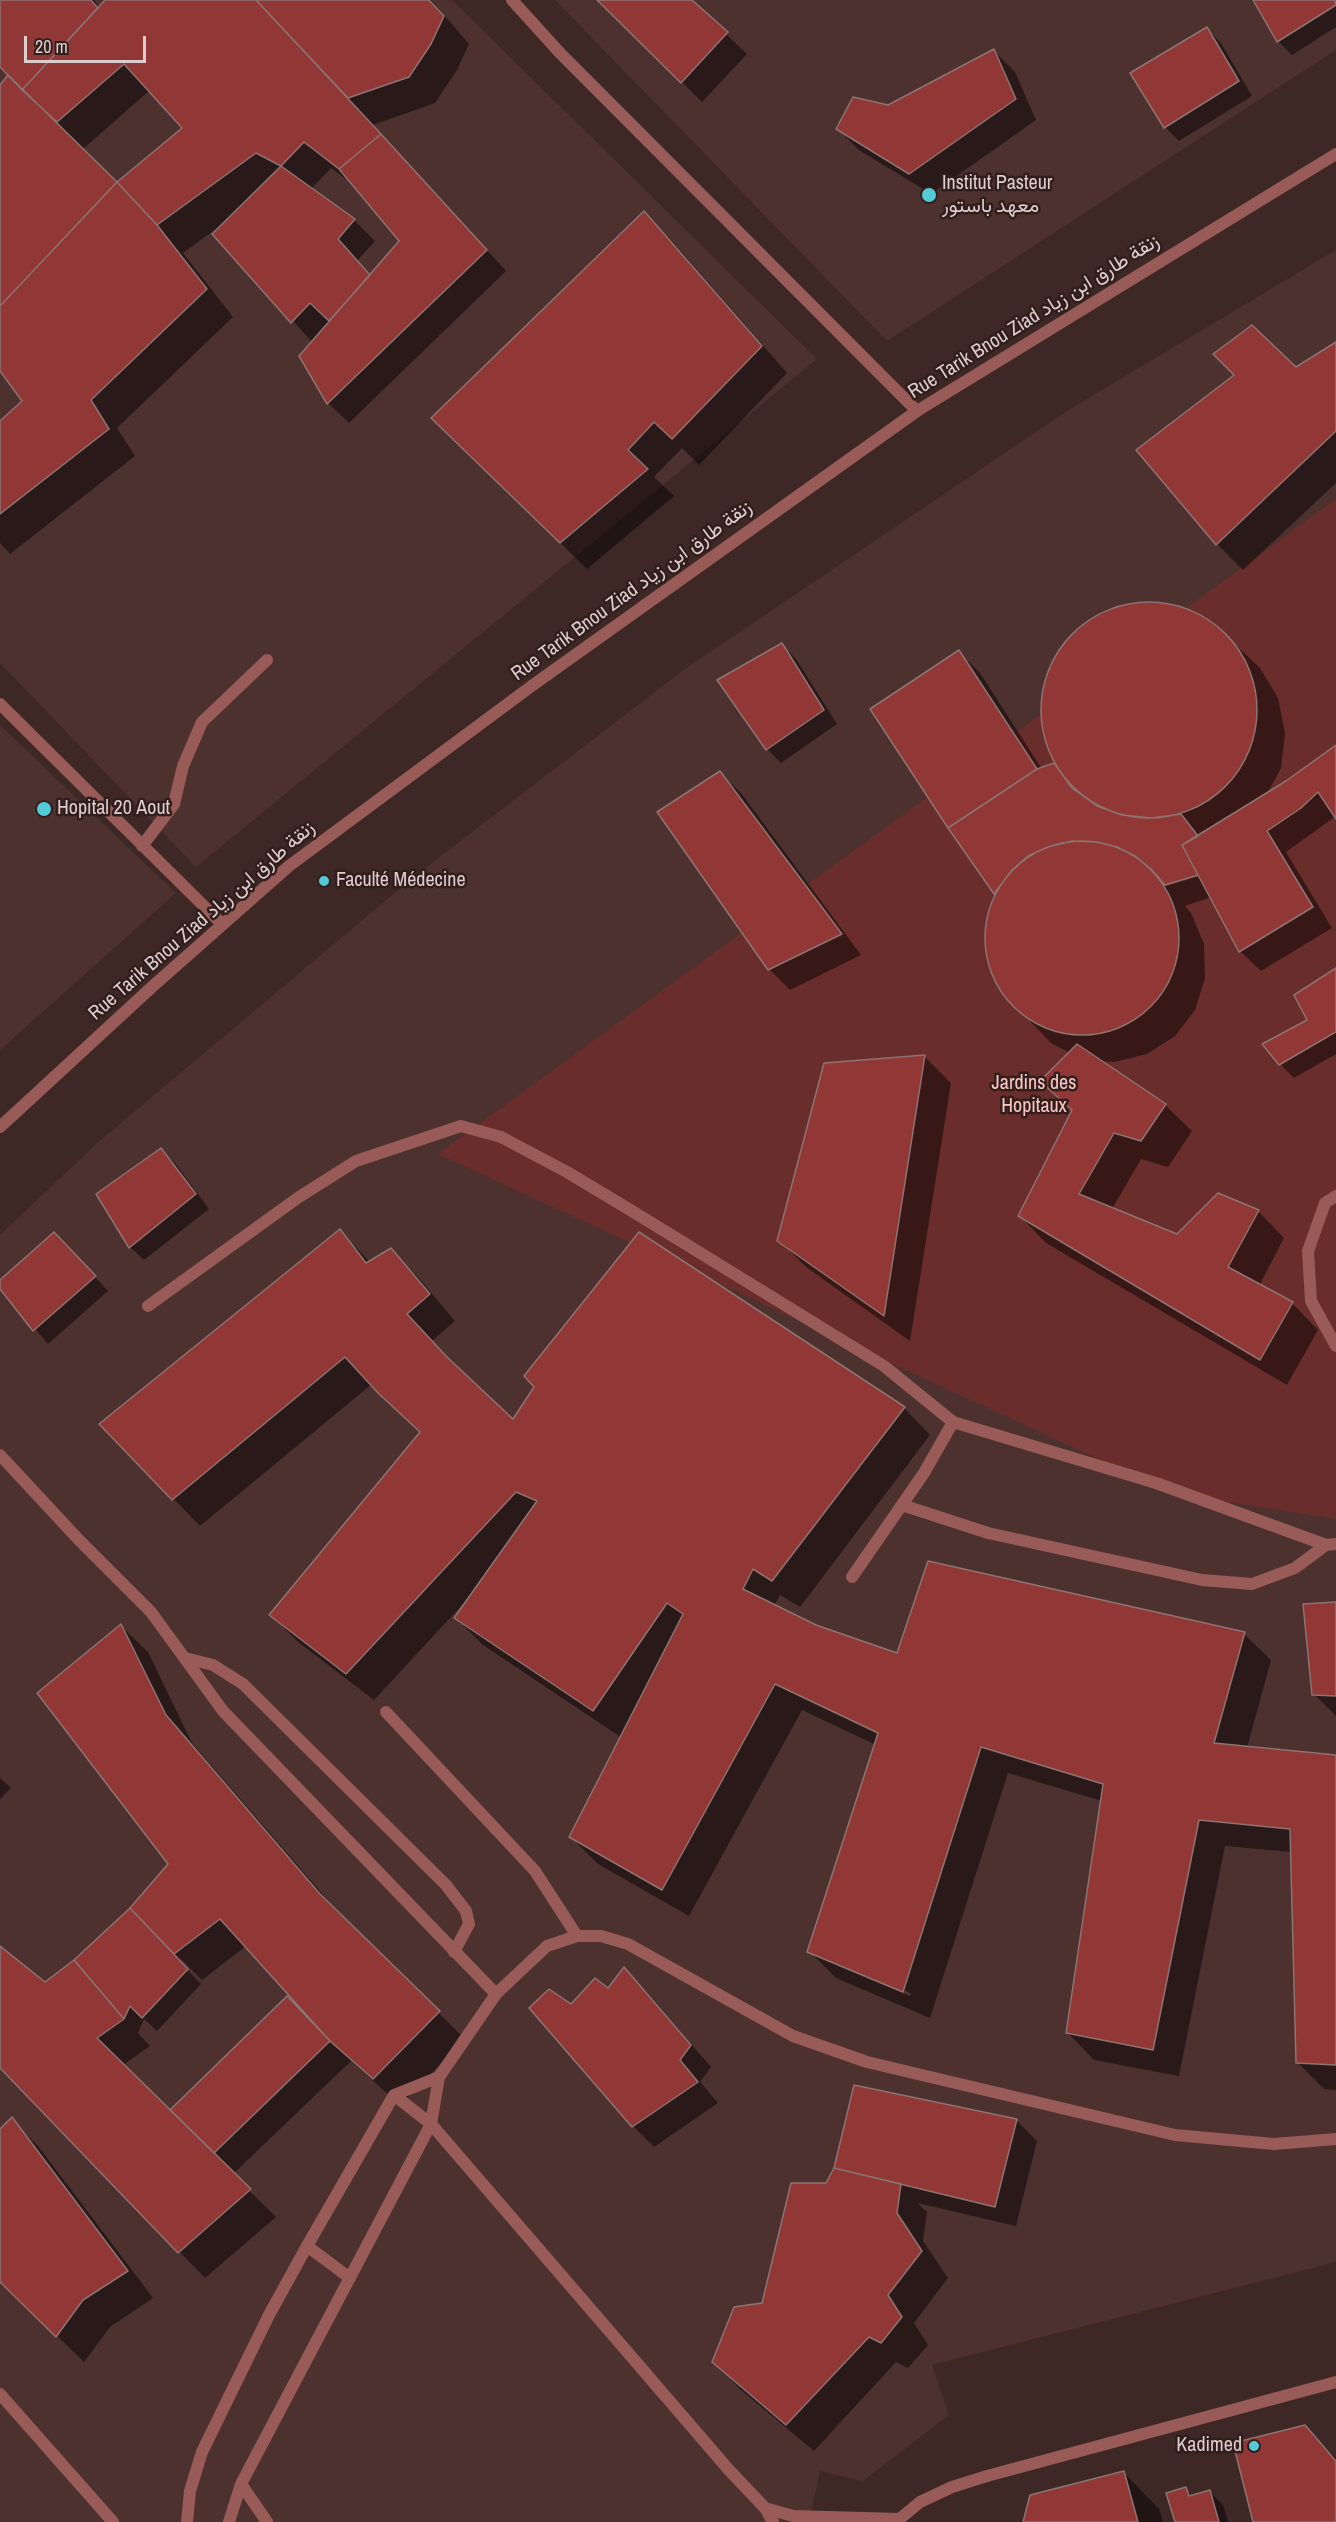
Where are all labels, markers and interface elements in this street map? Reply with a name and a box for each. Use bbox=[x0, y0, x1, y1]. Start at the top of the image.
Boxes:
scale bar bbox=[27, 24, 148, 62]
text: 20 m bbox=[35, 34, 68, 59]
place label: Institut Pasteur معهد باستور bbox=[942, 172, 1052, 219]
marker: Institut Pasteur معهد باستور bbox=[920, 186, 938, 204]
street label: Rue Tarik Bnou Ziad زنقة طارق ابن زياد bbox=[904, 230, 1164, 404]
street label: Rue Tarik Bnou Ziad زنقة طارق ابن زياد bbox=[507, 496, 757, 686]
place label: Hopital 20 Aout bbox=[57, 797, 170, 821]
marker: Hopital 20 Aout bbox=[35, 800, 53, 818]
street label: Rue Tarik Bnou Ziad زنقة طارق ابن زياد bbox=[84, 816, 320, 1026]
place label: Faculté Médecine bbox=[336, 869, 466, 893]
marker: Faculté Médecine bbox=[317, 874, 331, 888]
park label: Jardins des Hopitaux bbox=[992, 1072, 1076, 1119]
place label: Kadimed bbox=[1176, 2434, 1242, 2458]
marker: Kadimed bbox=[1247, 2439, 1261, 2453]

